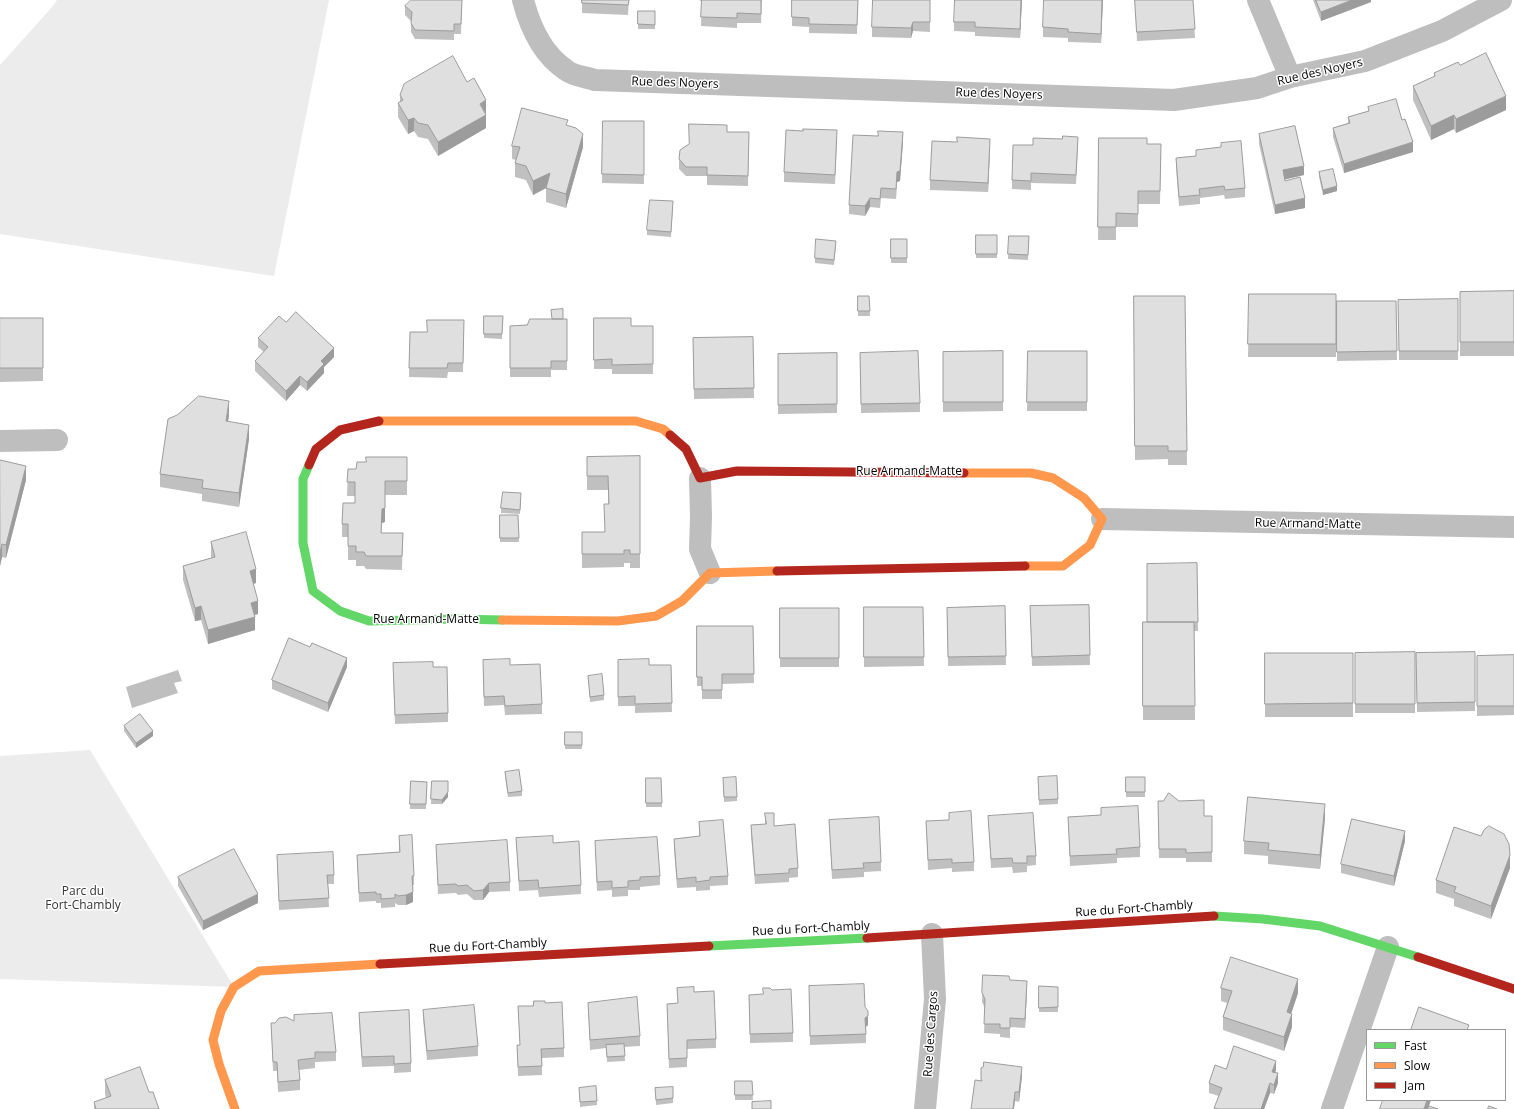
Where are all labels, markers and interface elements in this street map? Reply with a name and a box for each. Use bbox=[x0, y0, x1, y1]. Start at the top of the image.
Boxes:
street label: Rue des Noyers bbox=[1276, 55, 1364, 89]
street label: Rue des Noyers bbox=[631, 74, 719, 92]
street label: Rue des Noyers bbox=[955, 85, 1043, 103]
street label: Rue Armand-Matte bbox=[856, 465, 962, 479]
street label: Rue Armand-Matte bbox=[1255, 516, 1361, 532]
street label: Rue Armand-Matte bbox=[373, 613, 479, 627]
park label: Parc du Fort-Chambly bbox=[45, 885, 121, 913]
street label: Rue du Fort-Chambly bbox=[1075, 898, 1193, 920]
street label: Rue du Fort-Chambly bbox=[752, 919, 870, 939]
street label: Rue du Fort-Chambly bbox=[429, 936, 547, 956]
street label: Rue des Cargos bbox=[921, 991, 941, 1077]
legend bbox=[1366, 1029, 1506, 1101]
text: Fast bbox=[1404, 1037, 1427, 1054]
text: Slow bbox=[1404, 1057, 1430, 1074]
text: Jam bbox=[1404, 1077, 1425, 1094]

